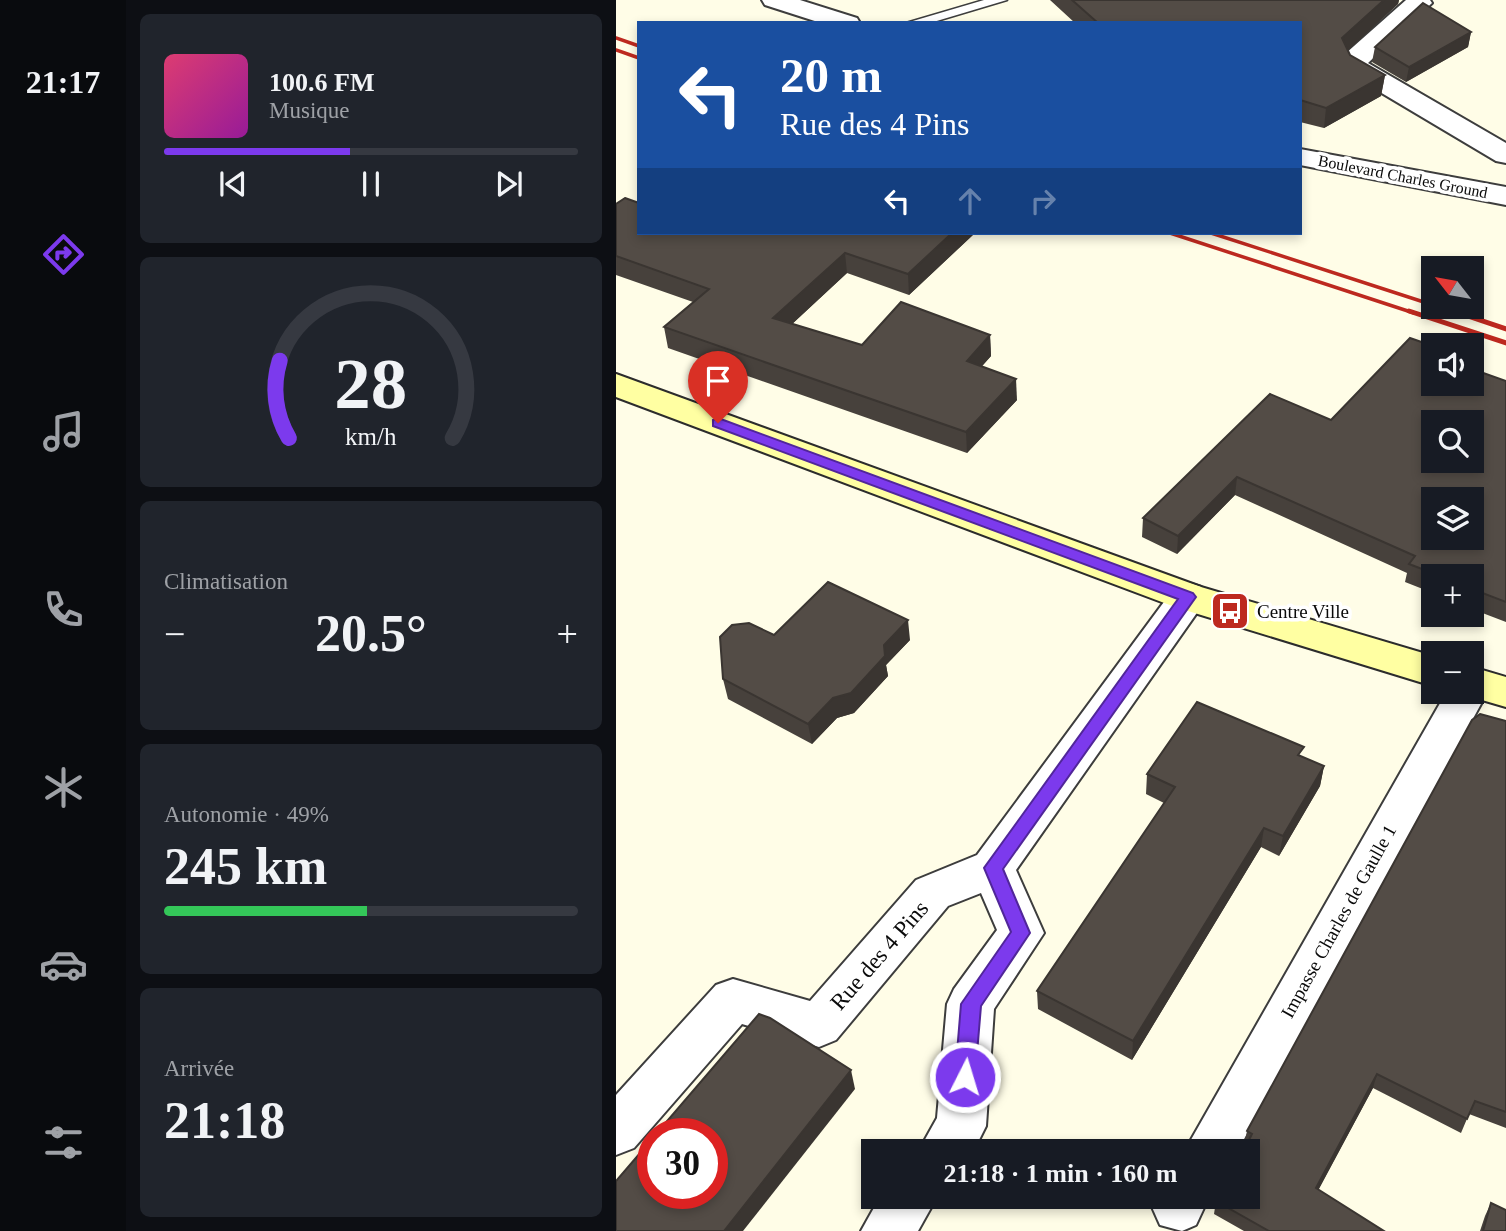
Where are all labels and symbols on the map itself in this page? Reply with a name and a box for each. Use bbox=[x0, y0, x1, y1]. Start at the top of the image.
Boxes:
street label: Boulevard Charles Ground bbox=[1317, 152, 1489, 201]
north arrow bbox=[1421, 256, 1484, 318]
pin bbox=[688, 351, 748, 423]
bus stop icon: Centre Ville bbox=[1209, 590, 1251, 632]
place label: Centre Ville bbox=[1257, 601, 1349, 622]
street label: Impasse Charles de Gaulle 1 bbox=[1277, 821, 1400, 1021]
street label: Rue des 4 Pins bbox=[825, 896, 933, 1015]
position arrow bbox=[928, 1040, 1002, 1114]
speed limit sign: 30 bbox=[637, 1118, 728, 1209]

